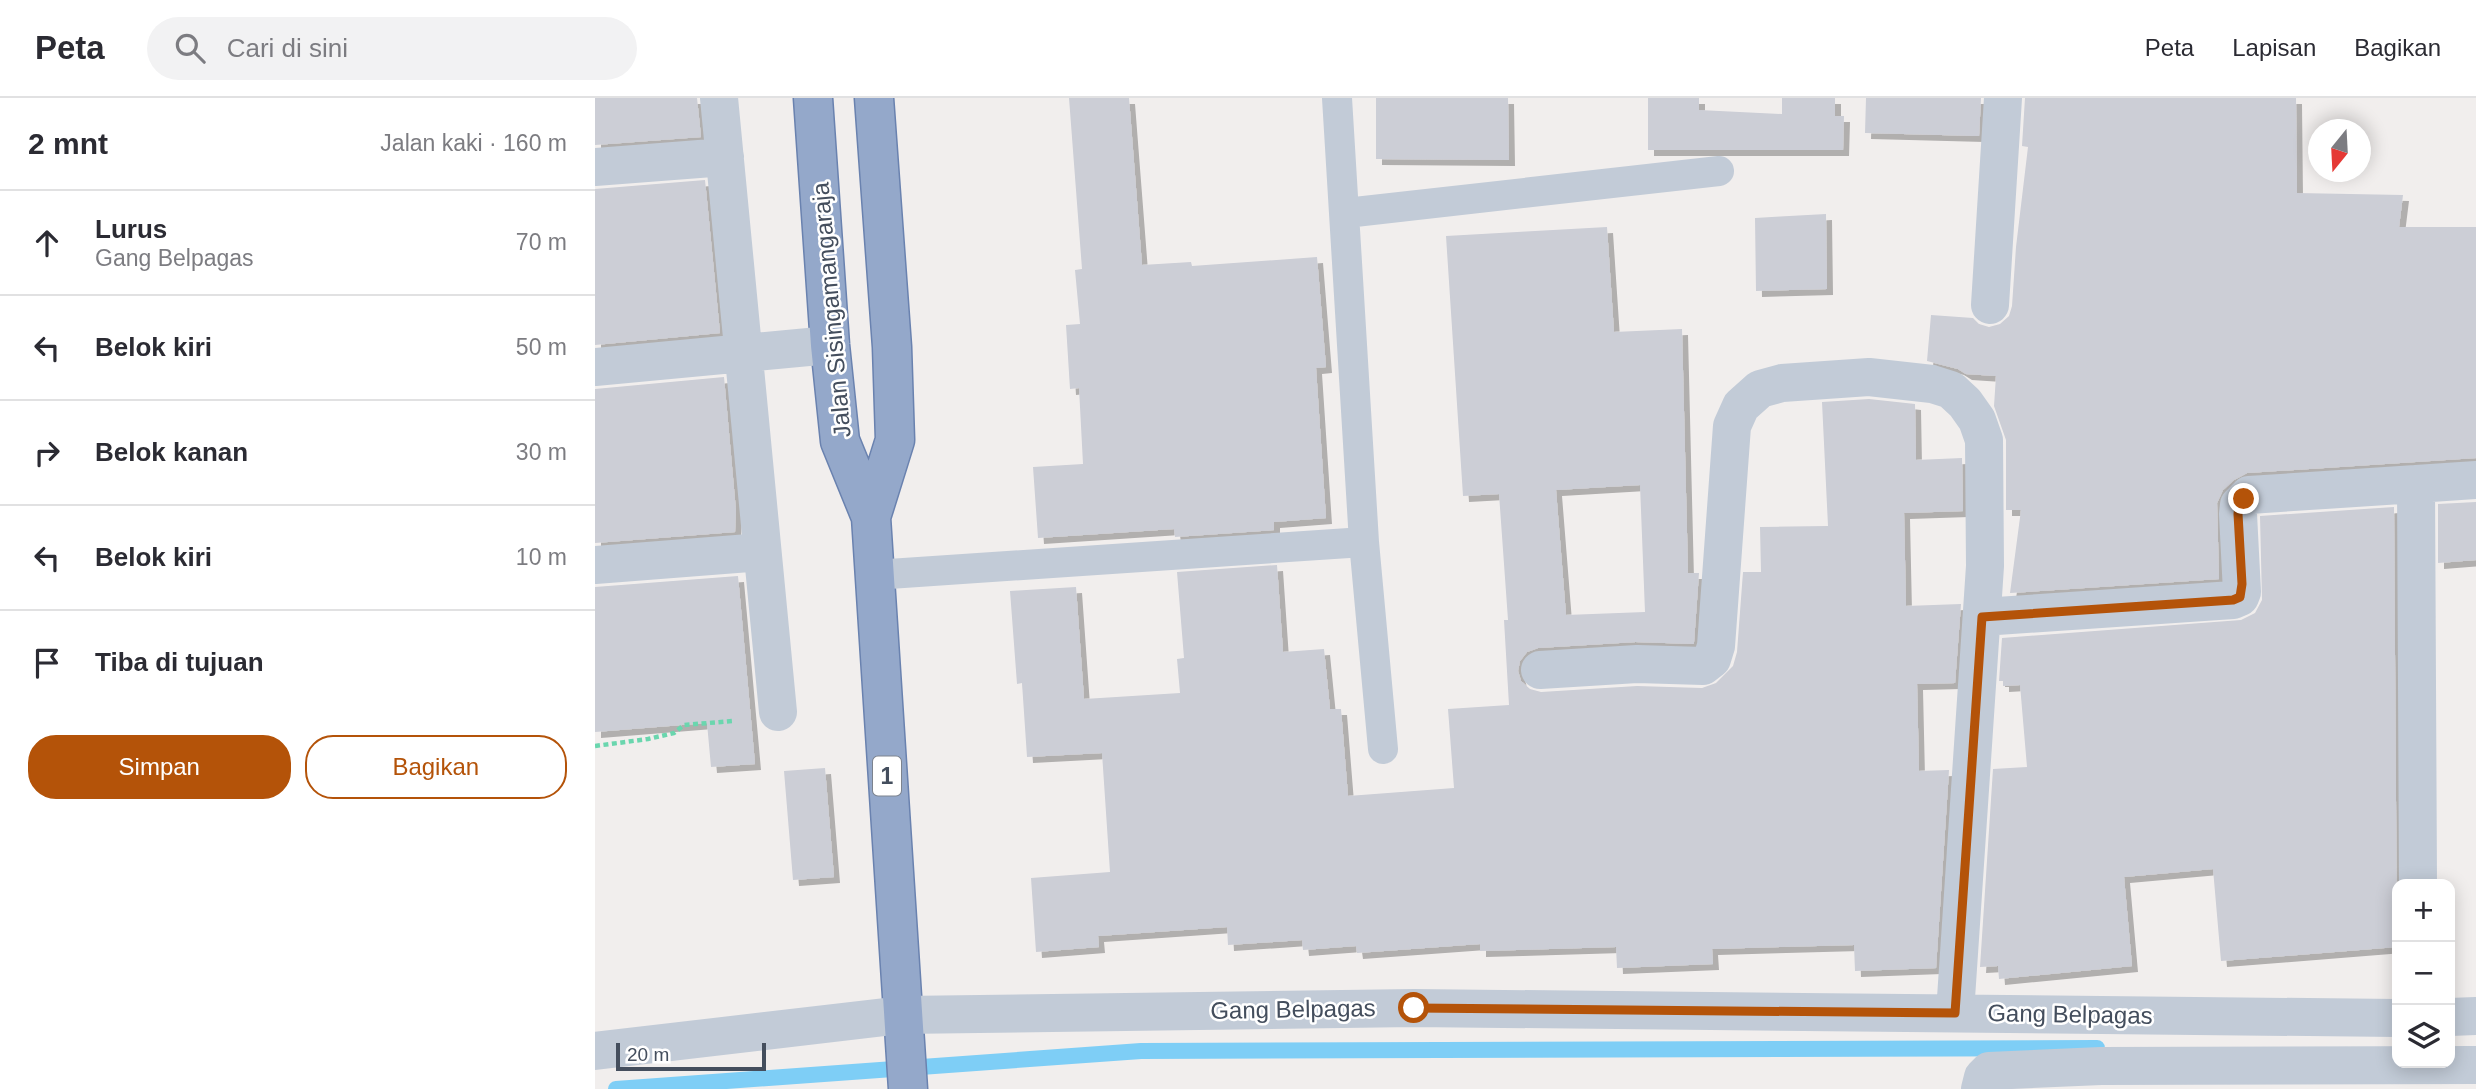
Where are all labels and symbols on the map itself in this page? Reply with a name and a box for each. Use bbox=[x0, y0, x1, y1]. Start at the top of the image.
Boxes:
north arrow bbox=[2308, 119, 2371, 182]
street label: Jalan Sisingamangaraja bbox=[806, 181, 856, 439]
route end bbox=[2228, 483, 2259, 514]
road number: 1 bbox=[873, 756, 901, 796]
route start bbox=[1398, 992, 1429, 1023]
street label: Gang Belpagas bbox=[1210, 994, 1376, 1024]
street label: Gang Belpagas bbox=[1987, 999, 2153, 1029]
scale bar bbox=[616, 1040, 767, 1072]

